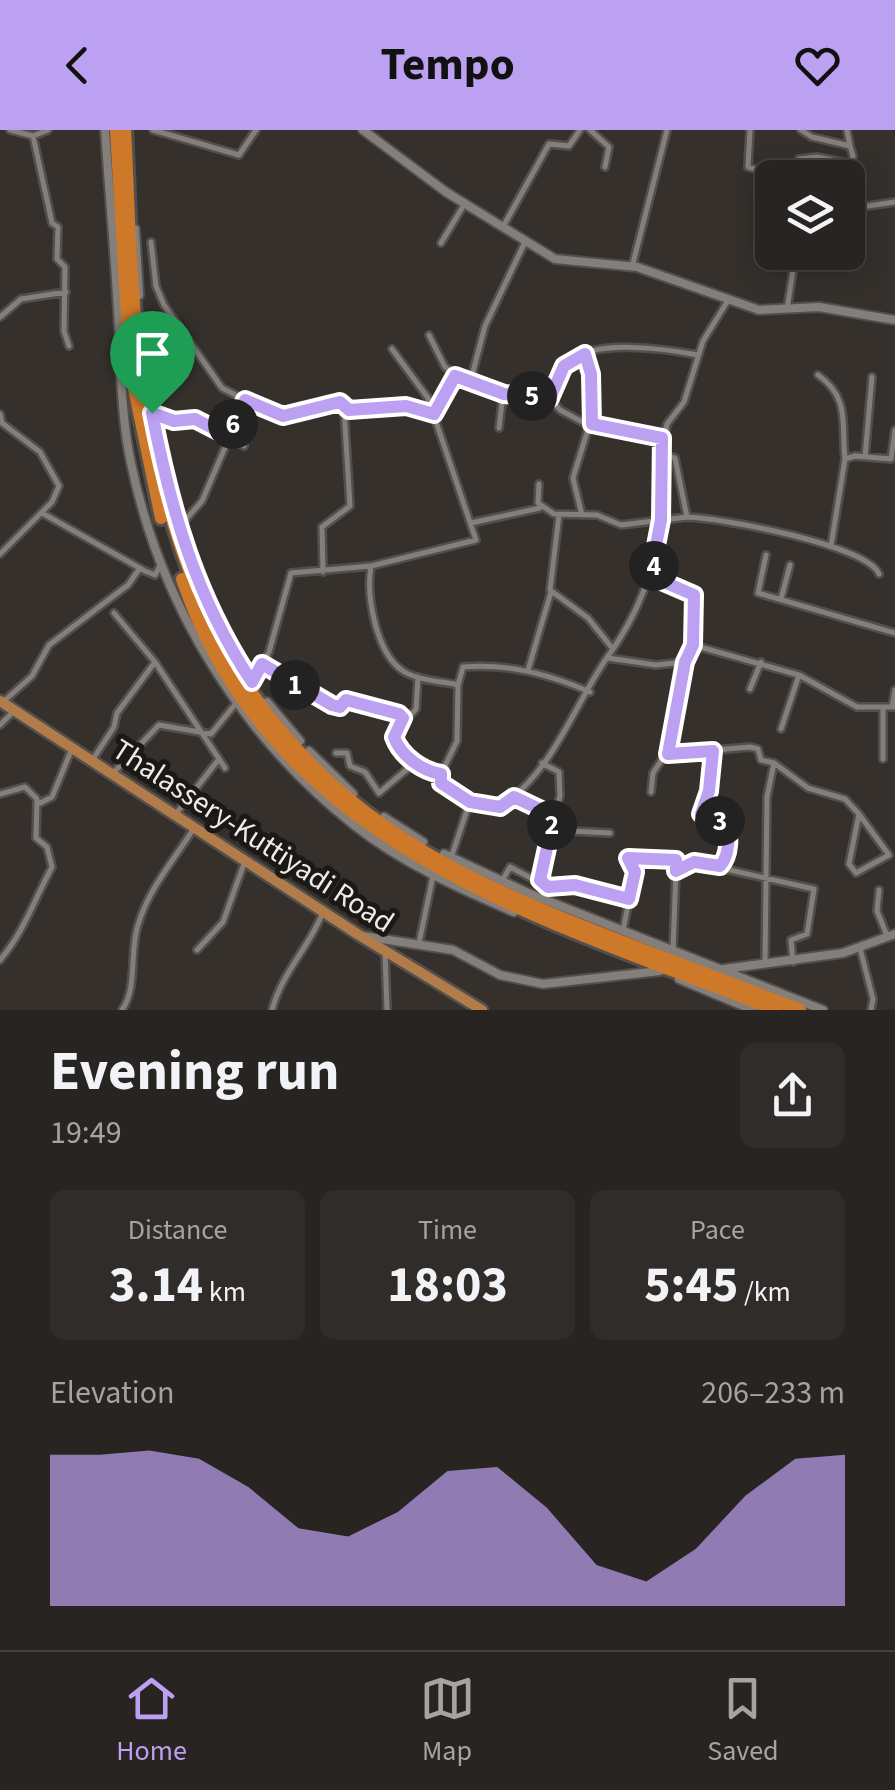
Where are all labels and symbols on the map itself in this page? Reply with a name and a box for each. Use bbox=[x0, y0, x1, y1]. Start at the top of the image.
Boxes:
pin bbox=[110, 311, 195, 414]
pin: 5 bbox=[507, 371, 557, 421]
pin: 6 bbox=[208, 399, 258, 449]
pin: 4 bbox=[629, 541, 679, 591]
pin: 1 bbox=[270, 660, 320, 710]
street label: Thalassery-Kuttiyadi Road bbox=[104, 729, 402, 943]
pin: 3 bbox=[695, 796, 745, 846]
pin: 2 bbox=[527, 800, 577, 850]

